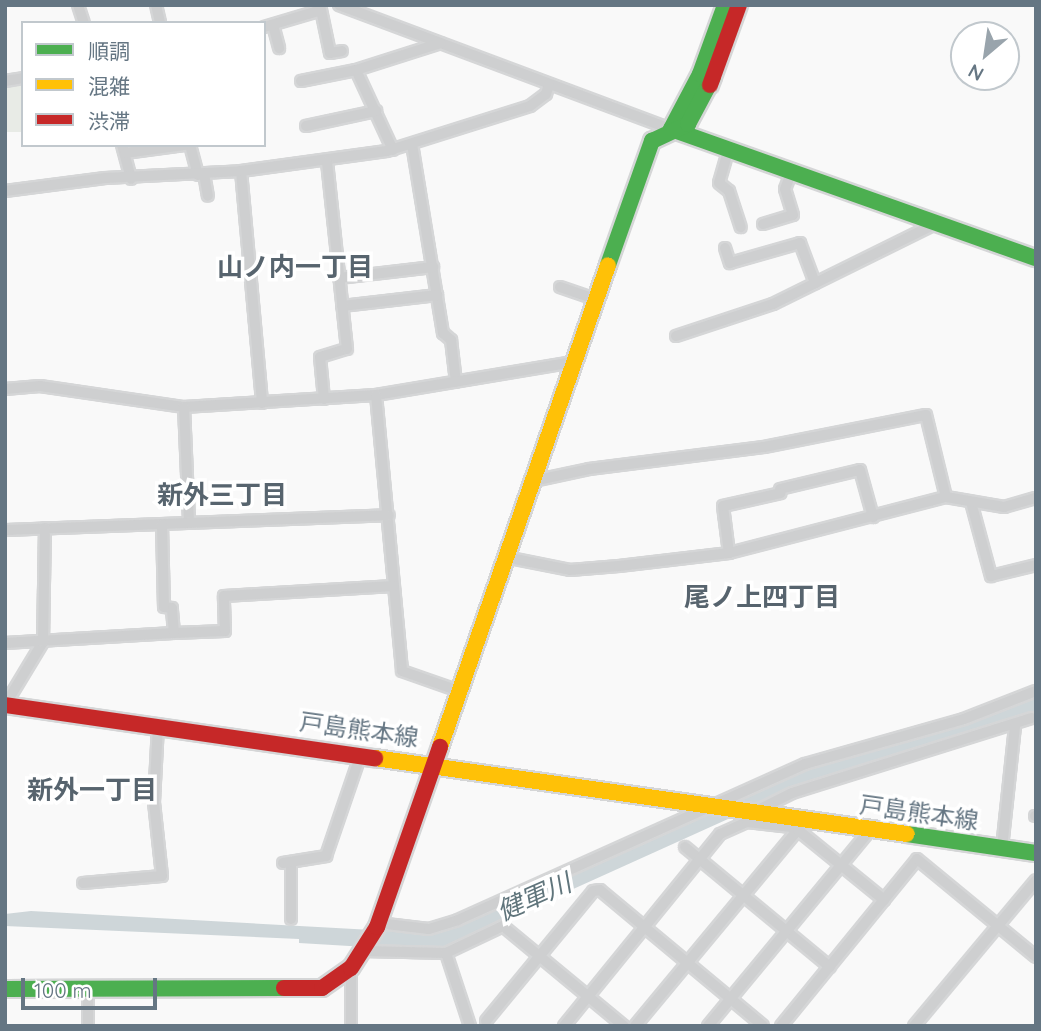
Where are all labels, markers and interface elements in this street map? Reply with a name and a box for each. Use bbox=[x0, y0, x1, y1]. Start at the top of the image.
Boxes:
legend bbox=[21, 21, 266, 147]
north arrow bbox=[950, 21, 1020, 91]
text: 順調 bbox=[88, 38, 130, 64]
text: N bbox=[964, 59, 988, 86]
text: 混雑 bbox=[88, 73, 130, 99]
text: 渋滞 bbox=[88, 108, 130, 134]
district label: 山ノ内一丁目 bbox=[217, 251, 373, 283]
district label: 新外三丁目 bbox=[157, 479, 287, 511]
district label: 尾ノ上四丁目 bbox=[684, 581, 840, 613]
street label: 戸島熊本線 bbox=[298, 707, 420, 753]
district label: 新外一丁目 bbox=[27, 774, 157, 806]
street label: 戸島熊本線 bbox=[858, 790, 980, 836]
water label: 健軍川 bbox=[492, 867, 576, 927]
scale bar bbox=[24, 964, 161, 1008]
text: 100 m bbox=[34, 977, 92, 1003]

